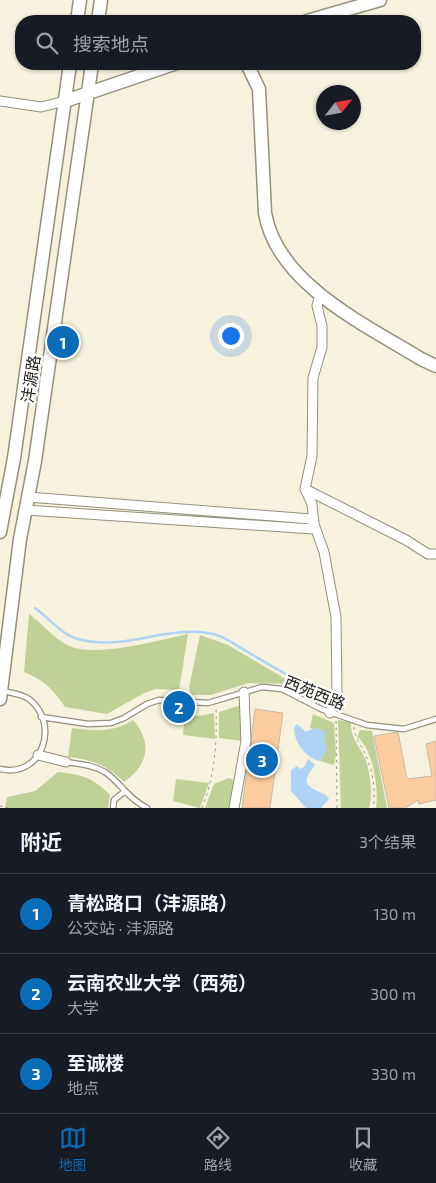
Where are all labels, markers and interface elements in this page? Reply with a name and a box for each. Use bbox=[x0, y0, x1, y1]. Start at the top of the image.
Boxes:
search box bbox=[15, 15, 421, 70]
icon: search bbox=[33, 29, 61, 57]
text: 搜索地点 bbox=[73, 32, 149, 55]
north arrow bbox=[316, 85, 361, 130]
pin: 1 bbox=[47, 323, 79, 361]
your location bbox=[218, 323, 244, 349]
street label: 沣源路 bbox=[17, 354, 43, 404]
street label: 西苑西路 bbox=[282, 671, 348, 713]
pin: 2 bbox=[163, 688, 195, 726]
pin: 3 bbox=[246, 741, 278, 779]
text: 附近 bbox=[20, 829, 62, 854]
text: 3个结果 bbox=[359, 832, 416, 851]
text: 青松路口（沣源路） bbox=[67, 891, 238, 914]
text: 1 bbox=[33, 904, 39, 923]
text: 130 m bbox=[374, 904, 416, 923]
text: 公交站 · 沣源路 bbox=[67, 918, 174, 937]
text: 云南农业大学（西苑） bbox=[67, 971, 257, 994]
text: 2 bbox=[31, 984, 41, 1003]
text: 300 m bbox=[370, 984, 416, 1003]
text: 大学 bbox=[67, 998, 99, 1017]
text: 至诚楼 bbox=[67, 1051, 124, 1074]
text: 3 bbox=[31, 1064, 41, 1083]
text: 330 m bbox=[371, 1064, 416, 1083]
text: 地点 bbox=[67, 1078, 99, 1097]
tab: 地图 bbox=[59, 1124, 87, 1174]
tab: 路线 bbox=[204, 1124, 232, 1174]
tab: 收藏 bbox=[349, 1124, 377, 1174]

